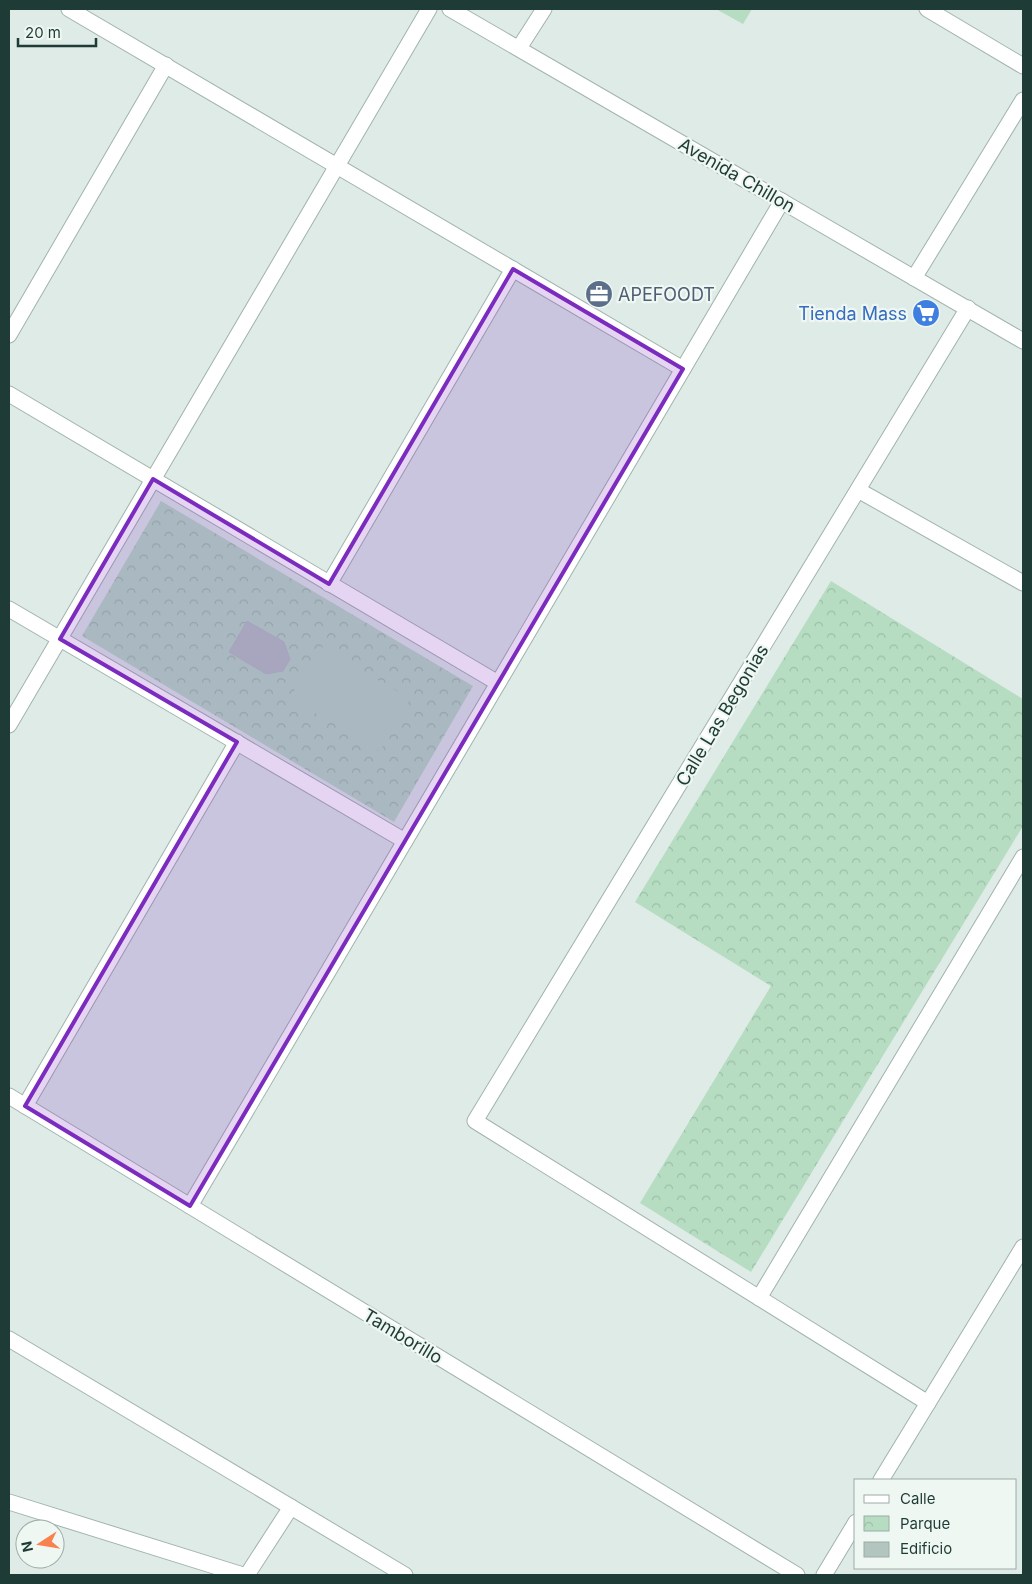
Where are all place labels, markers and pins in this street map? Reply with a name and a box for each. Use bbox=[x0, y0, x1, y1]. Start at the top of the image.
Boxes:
office icon: APEFOODT bbox=[584, 279, 614, 309]
place label: APEFOODT bbox=[618, 284, 715, 305]
supermarket icon: Tienda Mass bbox=[911, 298, 941, 328]
place label: Tienda Mass bbox=[798, 303, 907, 324]

